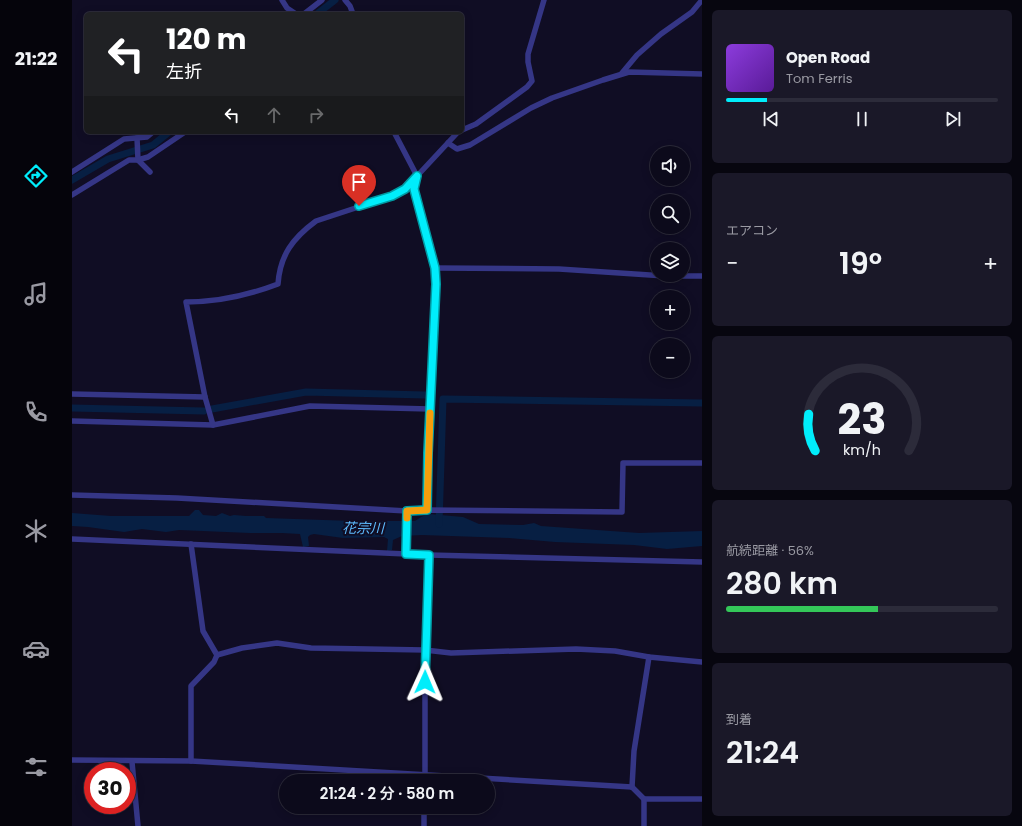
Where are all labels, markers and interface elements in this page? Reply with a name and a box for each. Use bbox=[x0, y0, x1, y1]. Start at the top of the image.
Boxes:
text: 120 m bbox=[166, 20, 246, 59]
icon: left bbox=[100, 28, 152, 80]
text: 21:22 bbox=[15, 46, 57, 71]
text: Open Road bbox=[786, 47, 870, 68]
text: 左折 bbox=[166, 59, 202, 84]
text: Tom Ferris bbox=[786, 69, 853, 88]
icon: left bbox=[221, 104, 243, 126]
icon: ahead bbox=[263, 104, 285, 126]
icon: right bbox=[305, 104, 327, 126]
icon: previous bbox=[760, 108, 782, 130]
icon: pause bbox=[851, 108, 873, 130]
icon: next bbox=[942, 108, 964, 130]
map controls bbox=[650, 146, 690, 378]
button: sound bbox=[650, 146, 690, 186]
icon: directions bbox=[22, 162, 50, 190]
pin bbox=[342, 165, 376, 206]
icon: arrive bbox=[348, 171, 370, 193]
button: search bbox=[650, 194, 690, 234]
text: エアコン bbox=[726, 221, 778, 240]
button: layers bbox=[650, 242, 690, 282]
text: 19° bbox=[839, 242, 882, 285]
text: − bbox=[726, 248, 738, 279]
text: + bbox=[983, 248, 998, 279]
icon: music bbox=[22, 280, 50, 308]
button: + bbox=[650, 290, 690, 330]
button: − bbox=[650, 338, 690, 378]
text: 23 bbox=[838, 390, 886, 449]
icon: phone bbox=[22, 398, 50, 426]
text: km/h bbox=[843, 440, 881, 460]
icon: climate bbox=[22, 517, 50, 545]
water label: 花宗川 bbox=[342, 518, 386, 538]
text: 航続距離 · 56% bbox=[726, 541, 814, 560]
text: 280 km bbox=[726, 562, 838, 605]
icon: car bbox=[22, 635, 50, 663]
position arrow bbox=[404, 661, 446, 703]
text: 到着 bbox=[726, 710, 752, 729]
text: 21:24 bbox=[726, 731, 799, 774]
icon: filters bbox=[22, 753, 50, 781]
speed limit sign: 30 bbox=[84, 762, 136, 814]
text: 21:24 · 2 分 · 580 m bbox=[320, 783, 454, 804]

